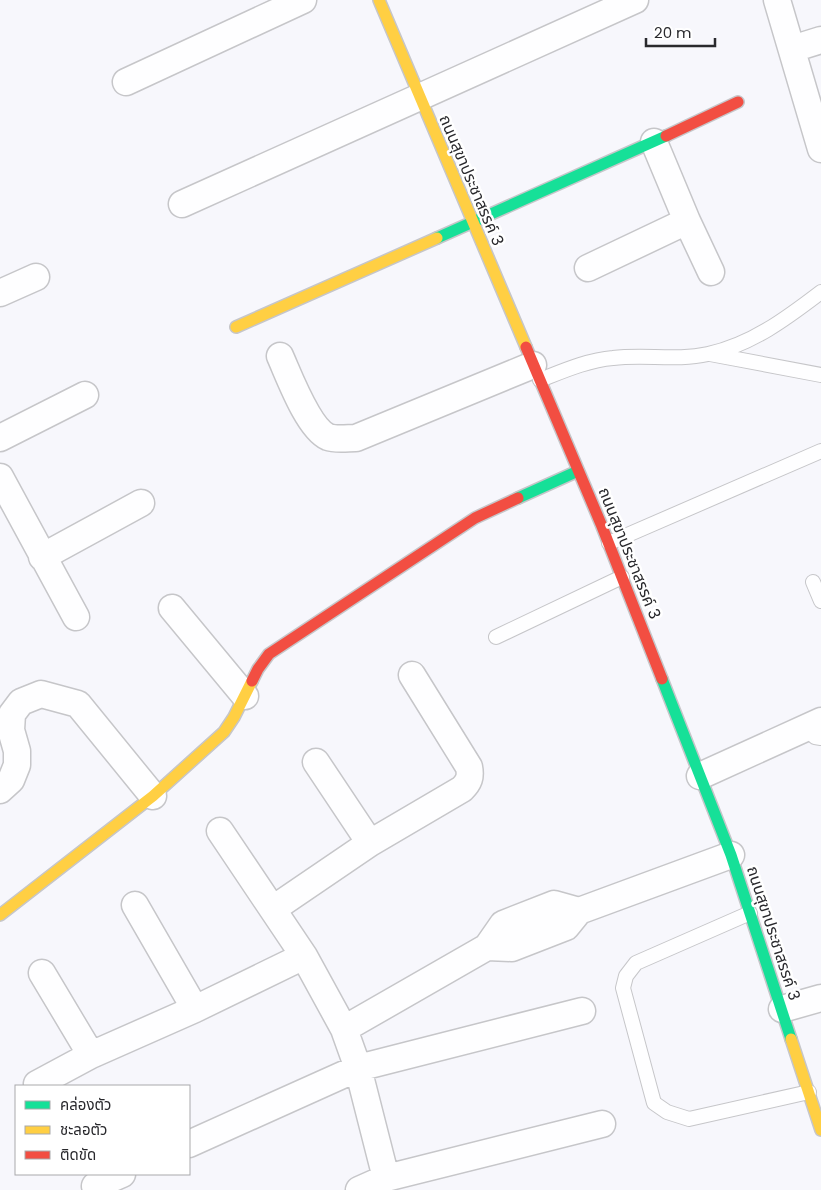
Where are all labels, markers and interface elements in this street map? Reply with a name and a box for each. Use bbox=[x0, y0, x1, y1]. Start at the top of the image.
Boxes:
scale bar bbox=[646, 15, 715, 47]
text: 20 m bbox=[654, 22, 692, 43]
street label: ถนนสุขาประชาสรรค์ 3 bbox=[434, 111, 510, 249]
street label: ถนนสุขาประชาสรรค์ 3 bbox=[593, 484, 666, 622]
street label: ถนนสุขาประชาสรรค์ 3 bbox=[741, 863, 806, 1003]
legend bbox=[15, 1085, 190, 1175]
text: คล่องตัว bbox=[60, 1094, 111, 1115]
text: ชะลอตัว bbox=[60, 1119, 107, 1140]
text: ติดขัด bbox=[60, 1144, 96, 1165]

